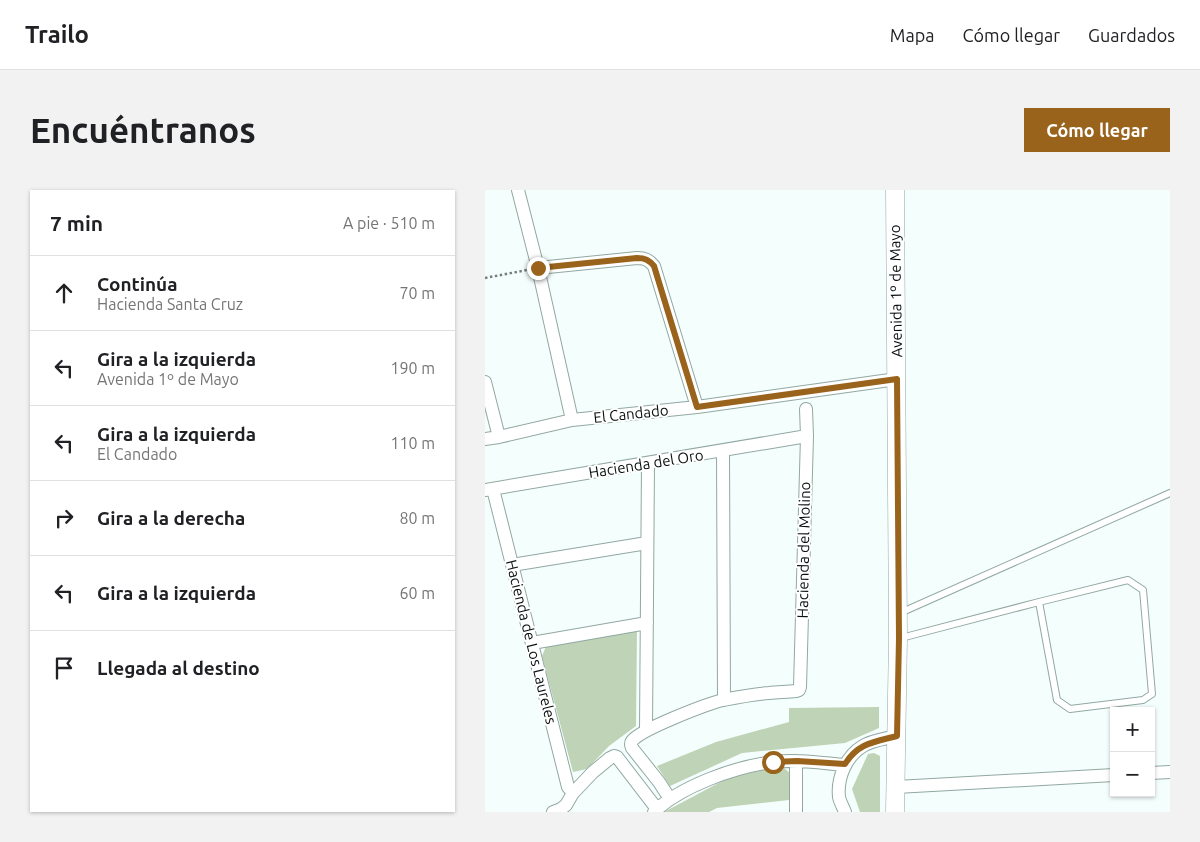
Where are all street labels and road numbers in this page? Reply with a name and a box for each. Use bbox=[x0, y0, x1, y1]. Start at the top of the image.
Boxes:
street label: Avenida 1º de Mayo bbox=[886, 224, 905, 358]
street label: El Candado bbox=[593, 401, 669, 426]
street label: Hacienda del Oro bbox=[587, 446, 705, 481]
street label: Hacienda del Molino bbox=[794, 482, 813, 618]
street label: Hacienda de Los Laureles bbox=[503, 558, 560, 726]

